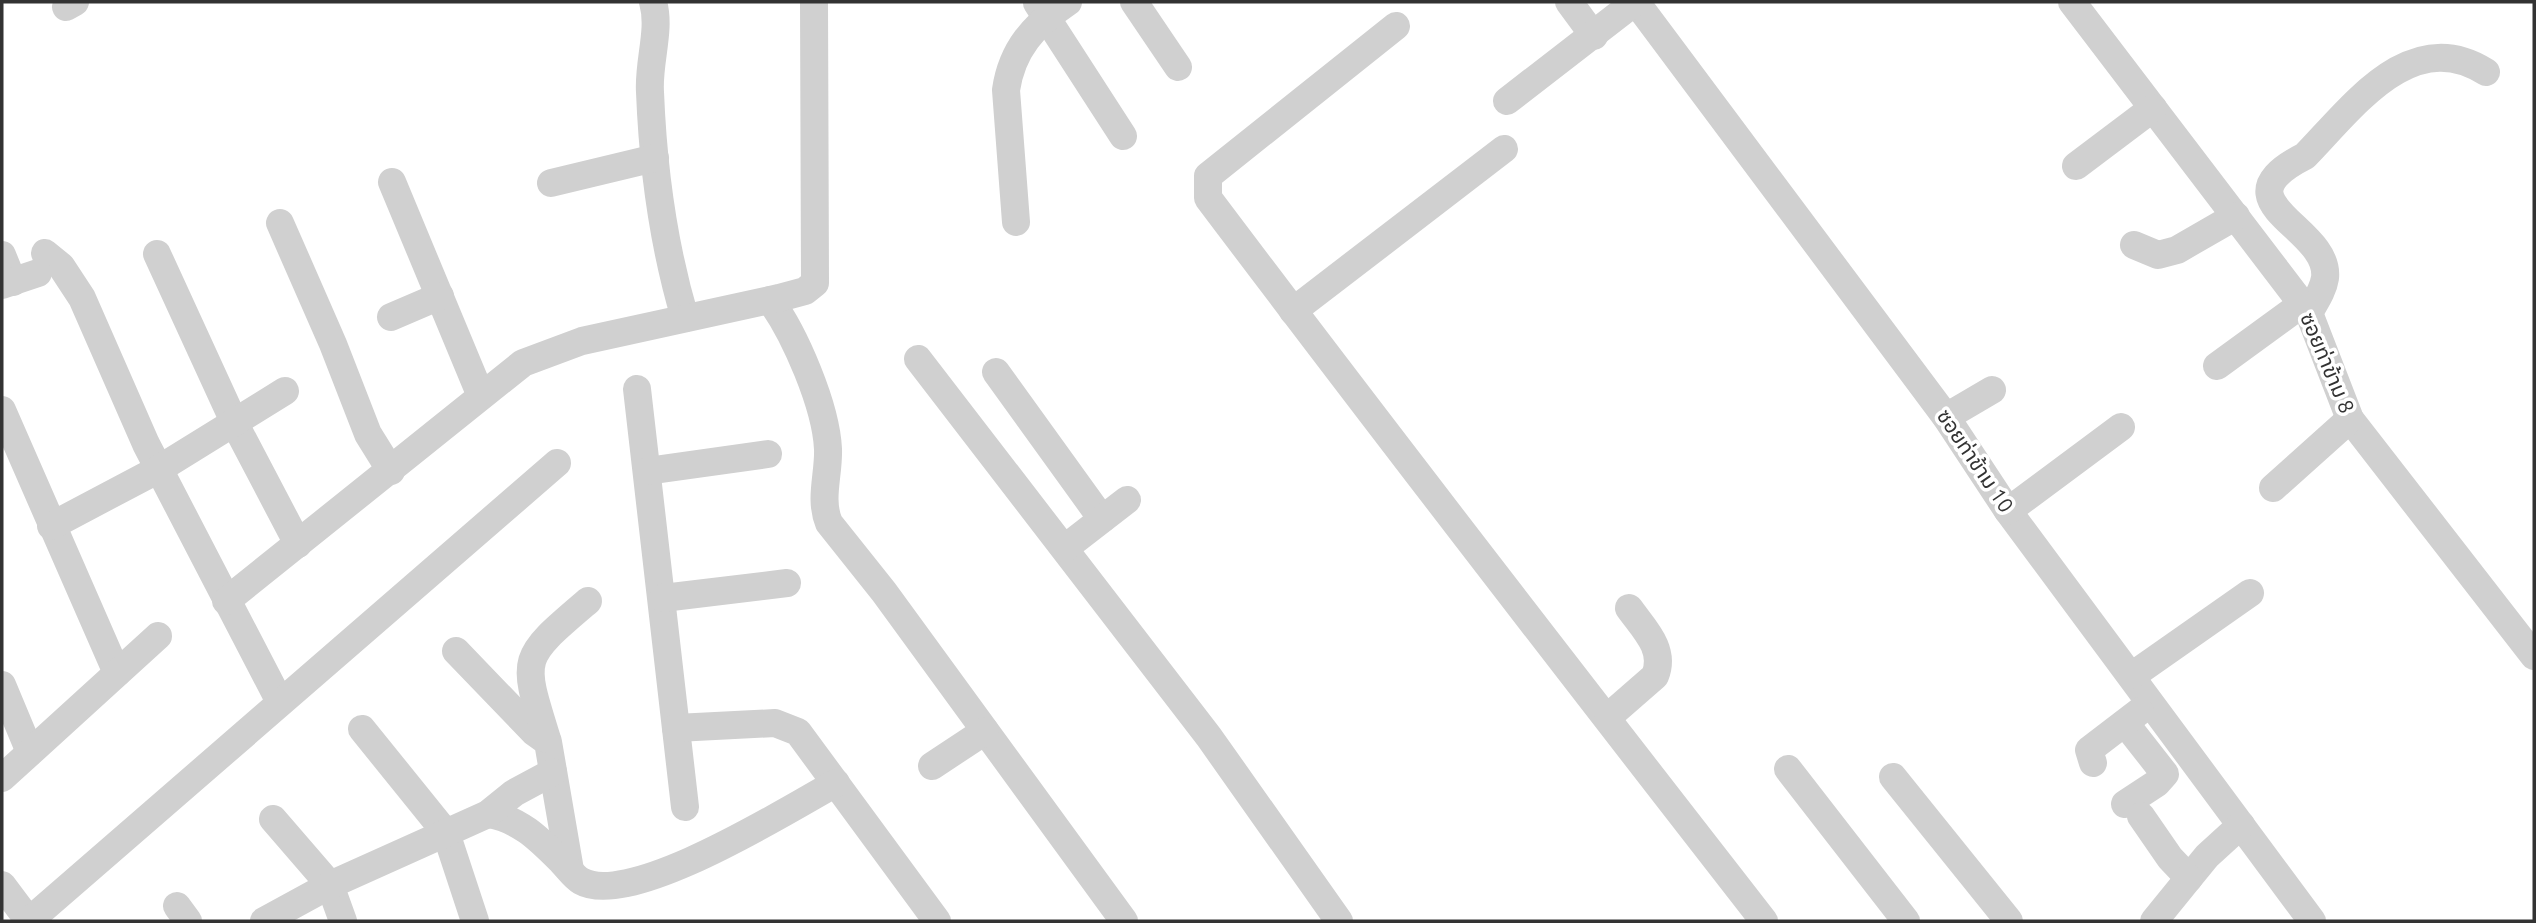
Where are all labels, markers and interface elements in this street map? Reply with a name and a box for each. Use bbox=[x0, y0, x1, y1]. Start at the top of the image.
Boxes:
street label: ซอยท่าข้าม 8 bbox=[2296, 309, 2360, 417]
street label: ซอยท่าข้าม 10 bbox=[1933, 404, 2019, 516]

